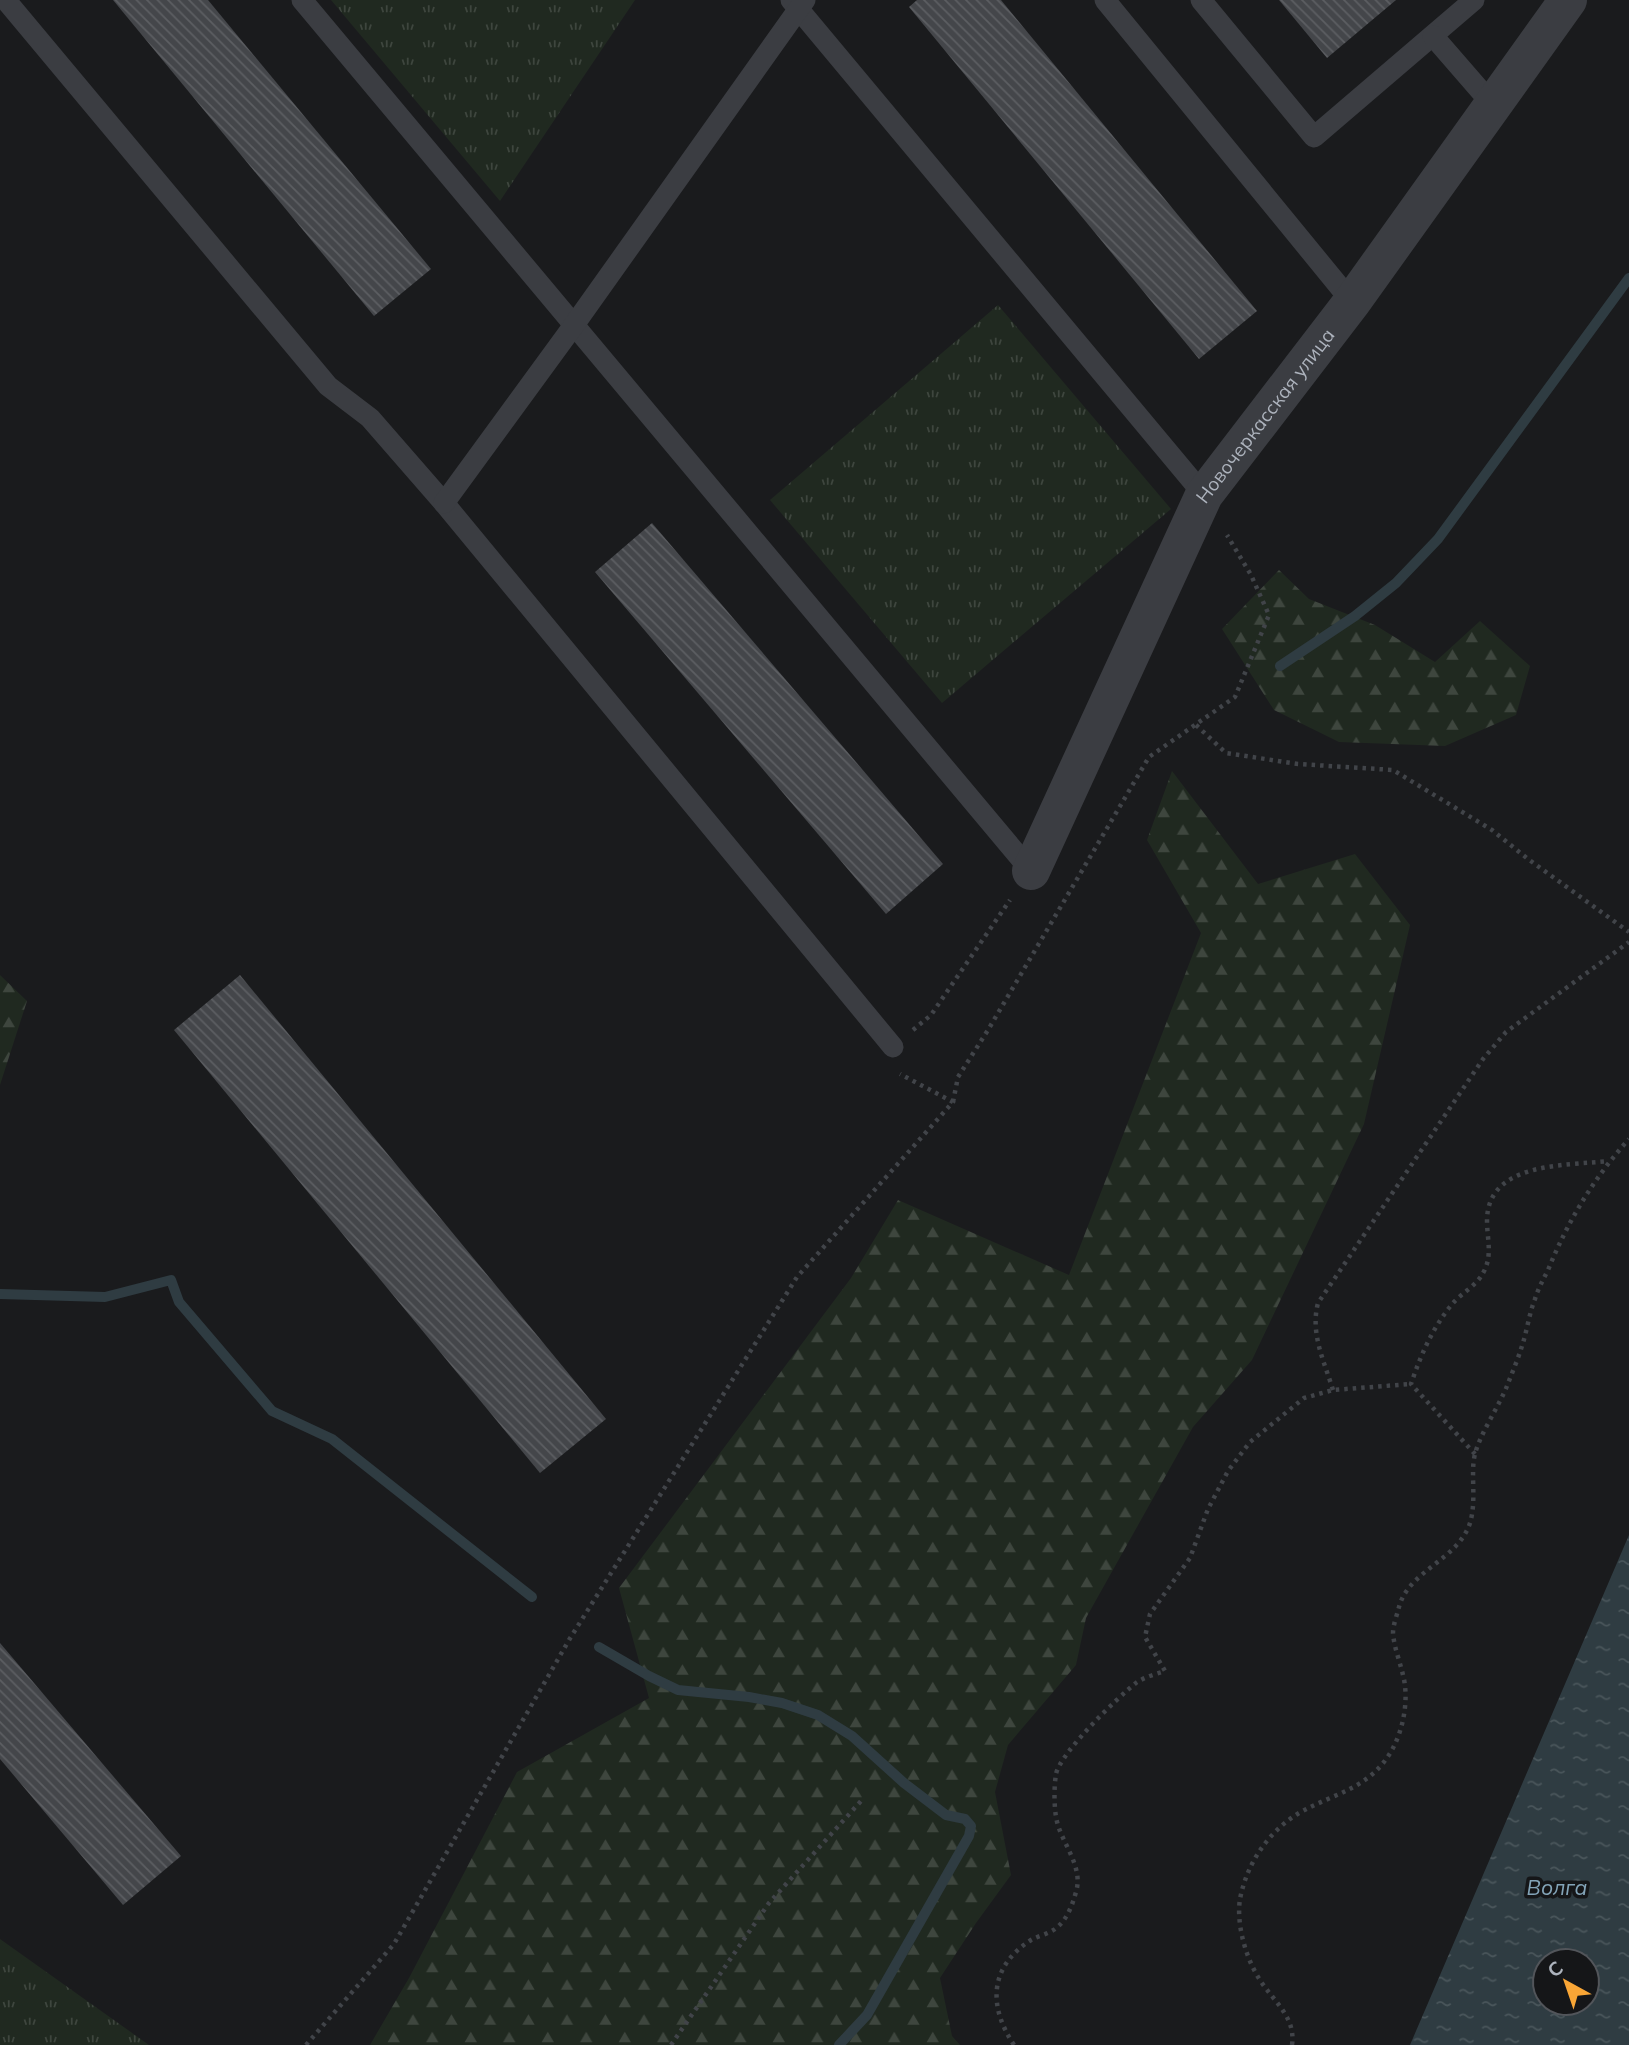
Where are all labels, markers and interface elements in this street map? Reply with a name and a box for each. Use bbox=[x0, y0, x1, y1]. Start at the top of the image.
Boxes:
street label: Новочеркасская улица bbox=[1190, 323, 1339, 508]
water label: Волга bbox=[1527, 1874, 1588, 1900]
north arrow bbox=[1531, 1947, 1601, 2017]
text: С bbox=[1542, 1956, 1568, 1982]

